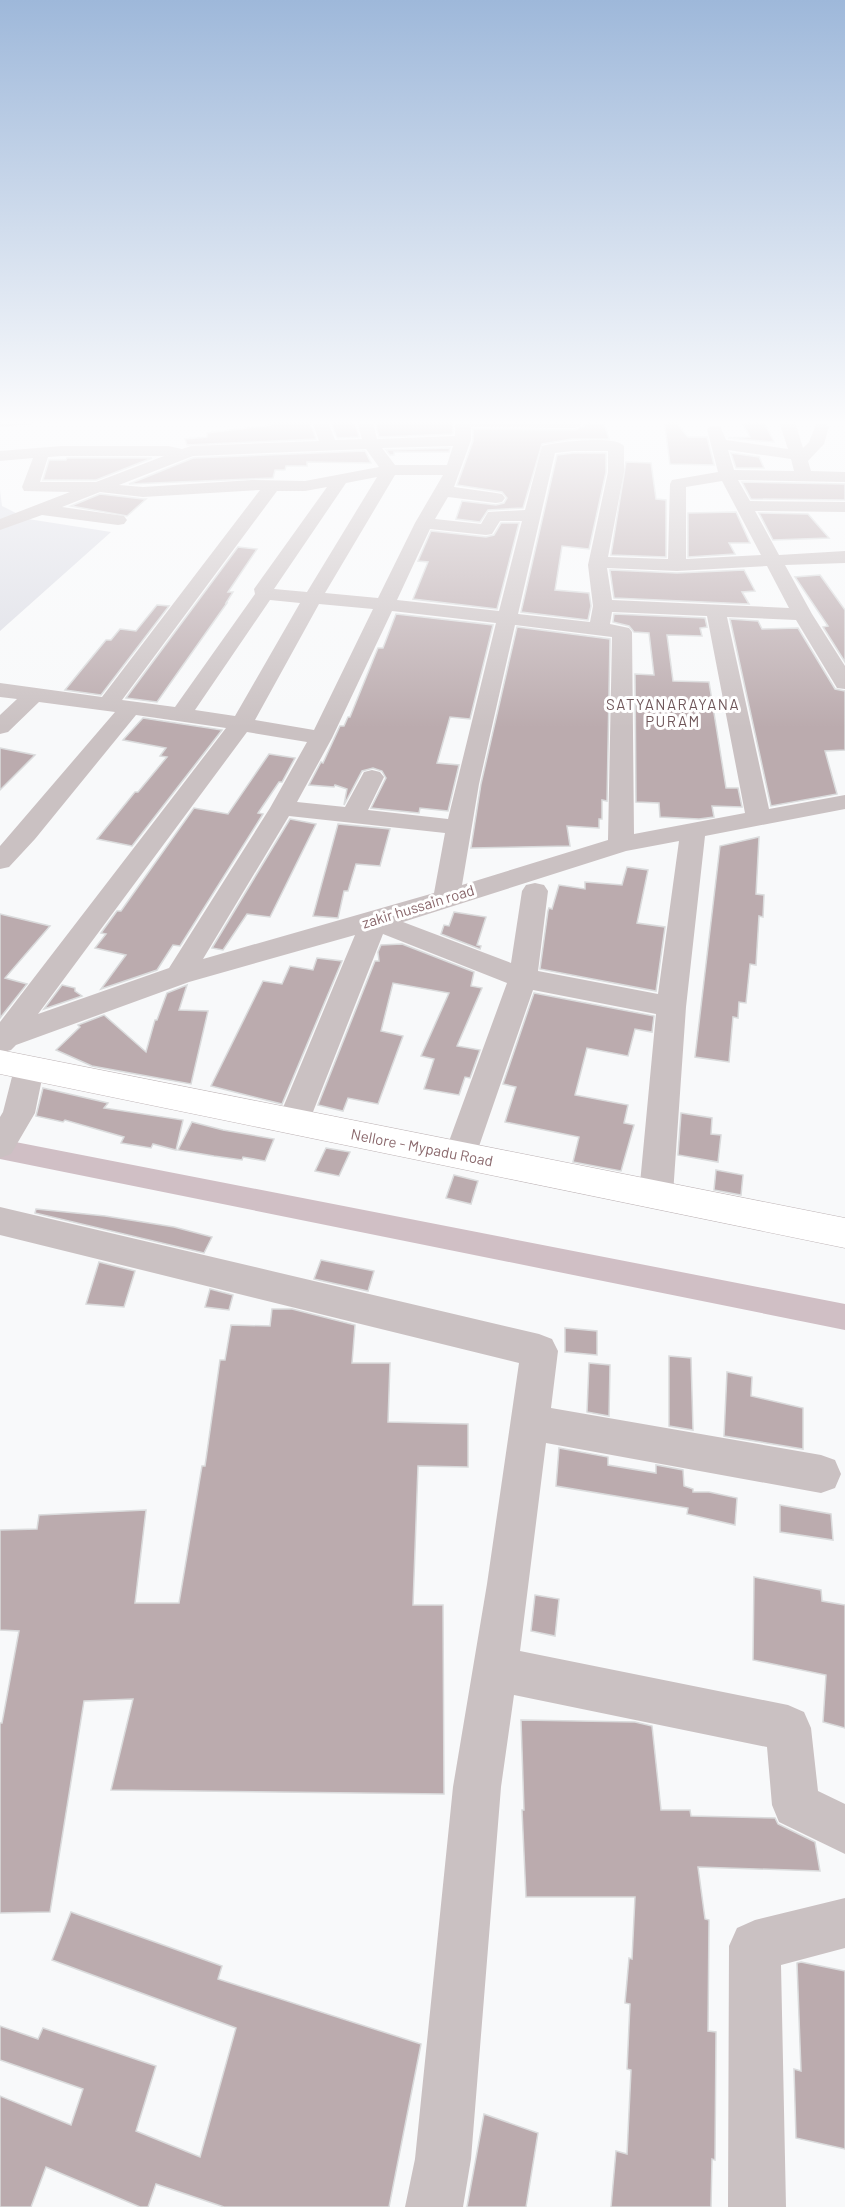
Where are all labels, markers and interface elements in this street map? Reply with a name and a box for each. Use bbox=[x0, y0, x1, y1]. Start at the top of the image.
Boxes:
district label: SATYANARAYANA PURAM bbox=[606, 695, 740, 730]
street label: zakir hussain road bbox=[360, 880, 476, 932]
street label: Nellore - Mypadu Road bbox=[349, 1124, 495, 1170]

